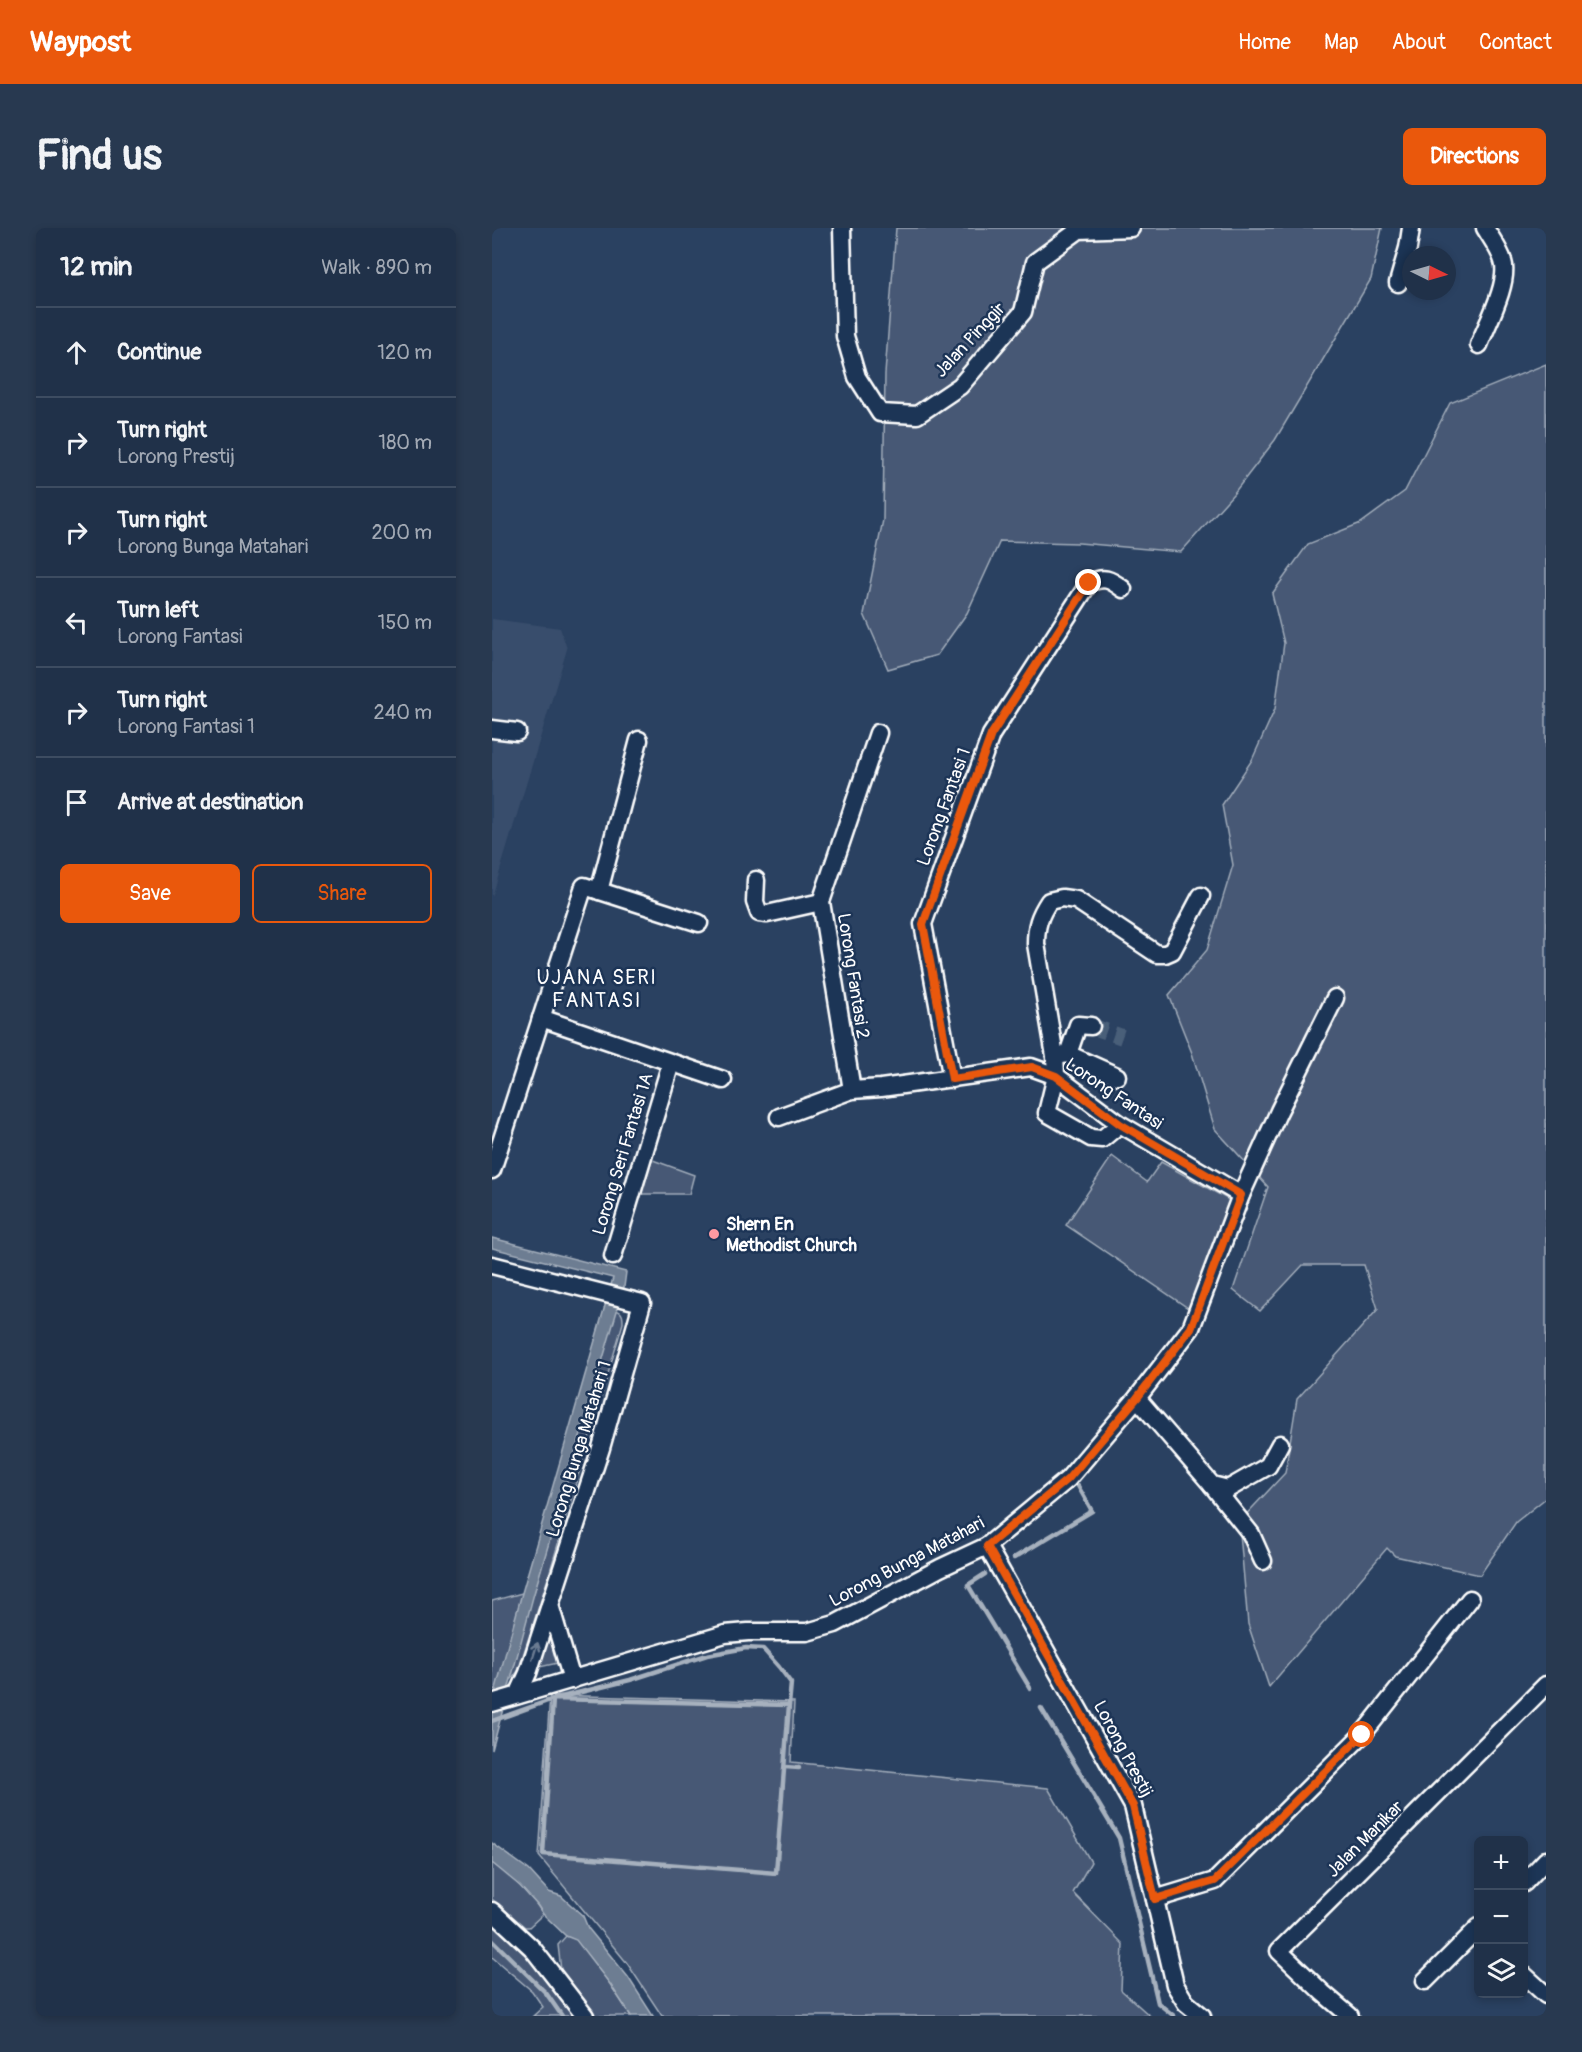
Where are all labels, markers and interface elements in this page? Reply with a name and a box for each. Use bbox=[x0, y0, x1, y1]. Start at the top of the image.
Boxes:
text: Waypost bbox=[30, 25, 131, 60]
text: Home bbox=[1238, 29, 1291, 56]
text: Map bbox=[1324, 29, 1359, 56]
text: About bbox=[1392, 29, 1446, 56]
text: Contact bbox=[1479, 29, 1552, 56]
button: Directions bbox=[1403, 128, 1546, 185]
text: Find us bbox=[36, 130, 162, 182]
north arrow bbox=[1402, 246, 1456, 300]
text: 12 min bbox=[60, 251, 133, 283]
text: Walk · 890 m bbox=[321, 255, 432, 280]
street label: Jalan Pinggir bbox=[930, 297, 1011, 382]
icon: ahead bbox=[60, 336, 93, 369]
text: Continue bbox=[117, 338, 201, 366]
text: 120 m bbox=[377, 340, 432, 365]
text: Turn right bbox=[117, 416, 207, 444]
icon: right bbox=[60, 426, 93, 459]
text: 180 m bbox=[378, 430, 432, 455]
text: Lorong Prestij bbox=[117, 444, 235, 469]
text: Turn right bbox=[117, 506, 207, 534]
icon: right bbox=[60, 516, 93, 549]
text: 200 m bbox=[371, 520, 432, 545]
text: Lorong Bunga Matahari bbox=[117, 534, 308, 559]
route end bbox=[1075, 569, 1101, 595]
text: Turn left bbox=[117, 596, 199, 624]
icon: left bbox=[60, 606, 93, 639]
text: 150 m bbox=[378, 610, 432, 635]
text: Lorong Fantasi bbox=[117, 624, 243, 649]
text: Turn right bbox=[117, 686, 207, 714]
icon: right bbox=[60, 696, 93, 729]
text: 240 m bbox=[373, 700, 432, 725]
text: Lorong Fantasi 1 bbox=[117, 714, 255, 739]
street label: Lorong Fantasi 1 bbox=[912, 745, 976, 869]
icon: arrive bbox=[60, 786, 93, 819]
text: Arrive at destination bbox=[117, 788, 303, 816]
button: Save bbox=[60, 864, 240, 923]
button: Share bbox=[252, 864, 432, 923]
street label: Lorong Fantasi 2 bbox=[832, 911, 874, 1041]
district label: UJANA SERI FANTASI bbox=[537, 965, 657, 1013]
street label: Lorong Fantasi bbox=[1061, 1053, 1167, 1135]
street label: Lorong Seri Fantasi 1A bbox=[587, 1070, 659, 1238]
place label: Shern En Methodist Church bbox=[726, 1213, 858, 1257]
marker: Shern En Methodist Church bbox=[707, 1227, 721, 1241]
street label: Lorong Bunga Matahari 1 bbox=[541, 1358, 617, 1540]
street label: Lorong Bunga Matahari bbox=[826, 1511, 988, 1613]
one-way arrow bbox=[531, 1642, 542, 1661]
street label: Lorong Prestij bbox=[1088, 1697, 1158, 1801]
route start bbox=[1348, 1721, 1374, 1747]
street label: Jalan Manikar bbox=[1322, 1795, 1409, 1882]
map controls bbox=[1474, 1836, 1528, 1998]
button: + bbox=[1474, 1836, 1528, 1890]
button: − bbox=[1474, 1890, 1528, 1944]
button: layers bbox=[1474, 1944, 1528, 1998]

